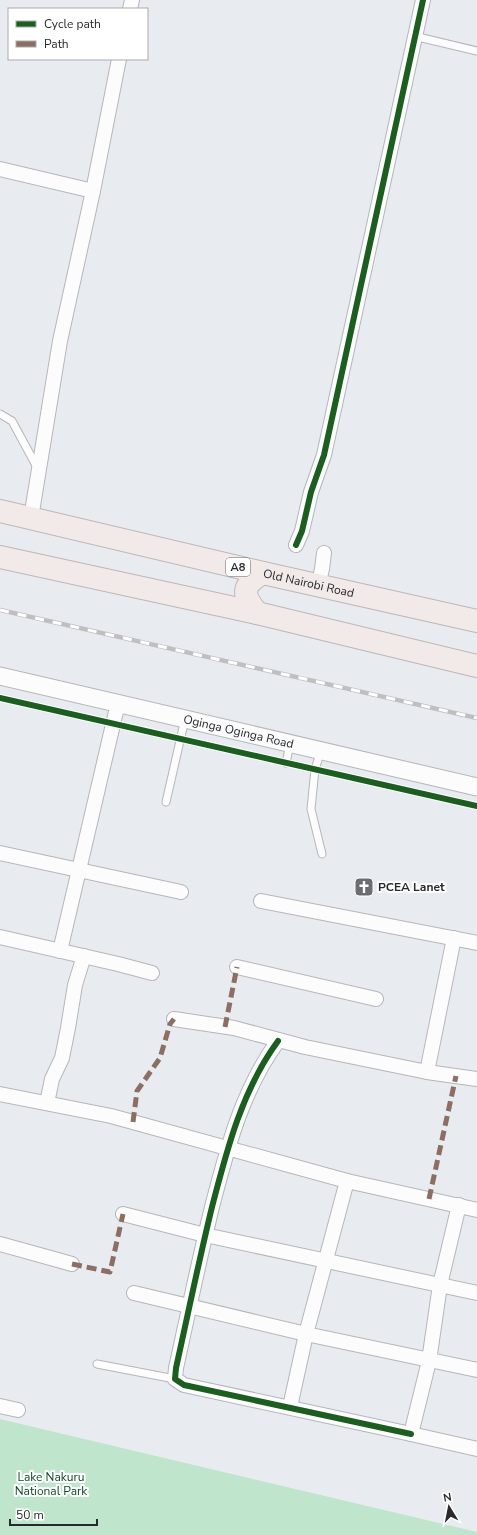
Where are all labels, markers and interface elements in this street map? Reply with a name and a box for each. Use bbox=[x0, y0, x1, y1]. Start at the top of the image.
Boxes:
legend bbox=[8, 8, 148, 60]
text: Cycle path bbox=[44, 16, 101, 32]
text: Path bbox=[44, 36, 69, 52]
road number: A8 bbox=[226, 558, 250, 576]
street label: Old Nairobi Road bbox=[262, 565, 356, 601]
street label: Oginga Oginga Road bbox=[182, 711, 295, 752]
church icon: PCEA Lanet bbox=[353, 876, 375, 898]
place label: PCEA Lanet bbox=[378, 879, 445, 895]
park label: Lake Nakuru National Park bbox=[15, 1469, 88, 1499]
north arrow bbox=[429, 1487, 469, 1527]
text: N bbox=[442, 1490, 453, 1506]
scale bar bbox=[10, 1501, 97, 1527]
text: 50 m bbox=[16, 1507, 44, 1523]

